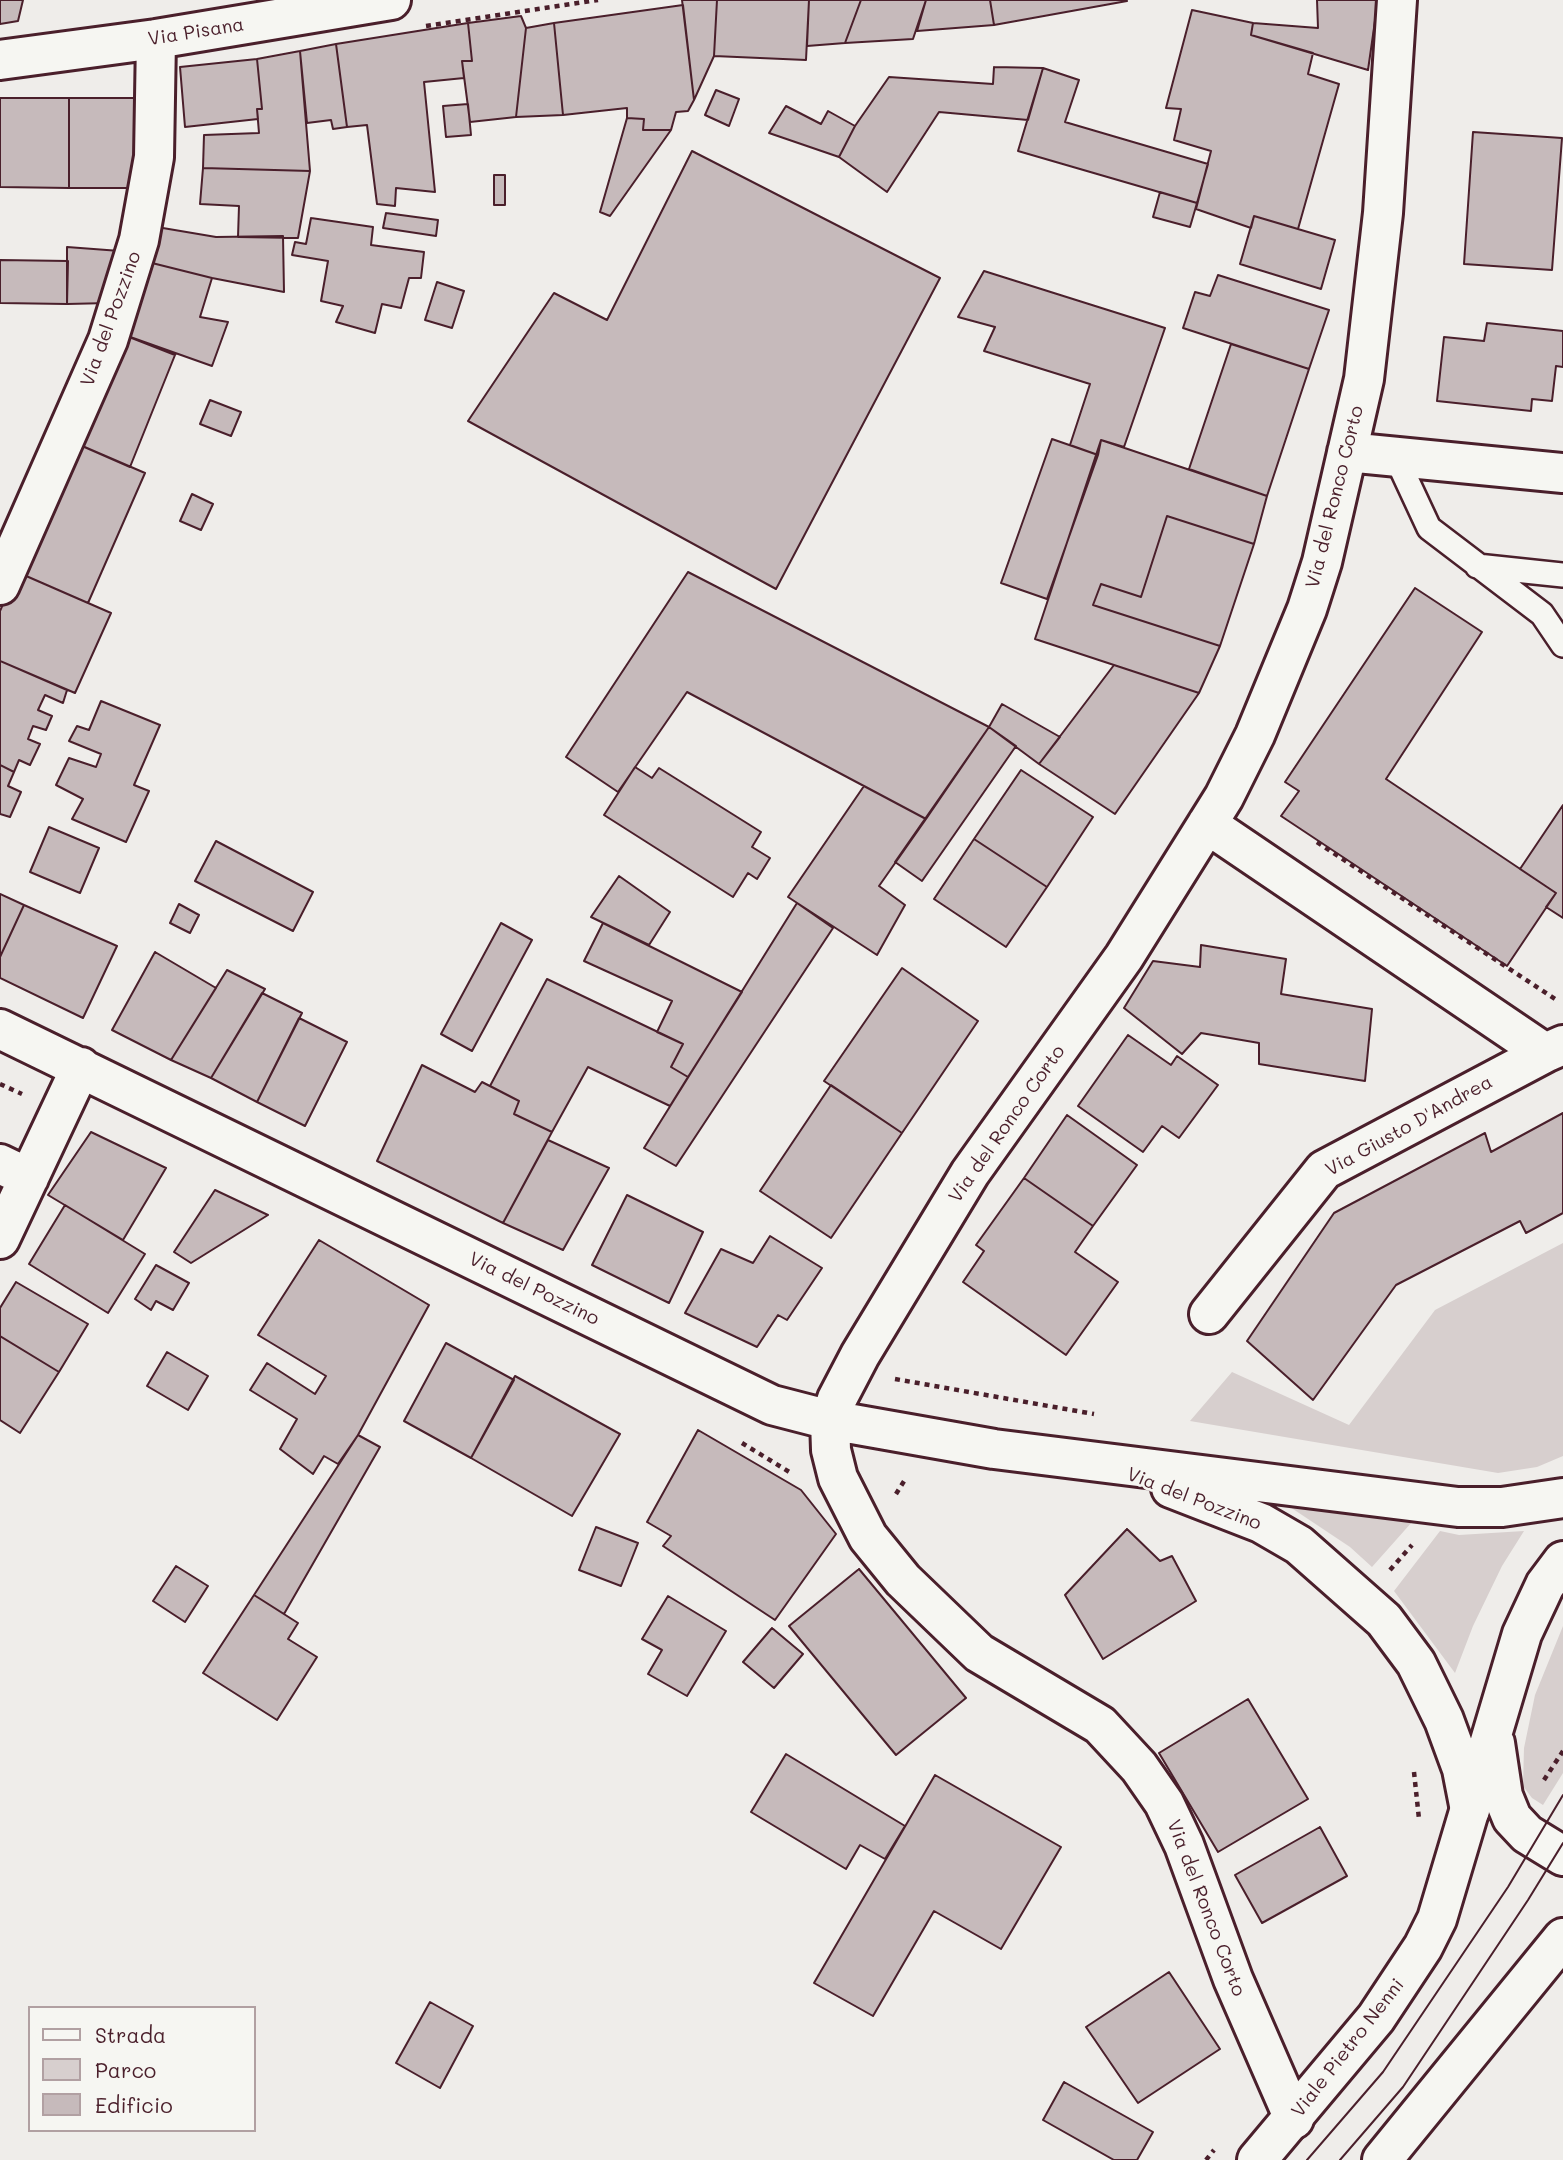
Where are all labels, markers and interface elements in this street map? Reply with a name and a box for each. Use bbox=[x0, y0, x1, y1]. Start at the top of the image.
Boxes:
street label: Via Pisana bbox=[146, 13, 246, 51]
street label: Via del Pozzino bbox=[76, 248, 146, 390]
street label: Via del Ronco Corto bbox=[1301, 403, 1369, 591]
street label: Via del Ronco Corto bbox=[944, 1041, 1070, 1207]
street label: Via Giusto D'Andrea bbox=[1322, 1071, 1496, 1181]
street label: Via del Pozzino bbox=[465, 1248, 603, 1330]
street label: Via del Pozzino bbox=[1124, 1463, 1264, 1535]
street label: Via del Ronco Corto bbox=[1162, 1817, 1250, 1999]
street label: Viale Pietro Nenni bbox=[1287, 1974, 1409, 2122]
legend bbox=[28, 2006, 256, 2132]
text: Strada bbox=[95, 2021, 166, 2048]
text: Parco bbox=[95, 2056, 156, 2083]
text: Edificio bbox=[95, 2091, 173, 2118]

